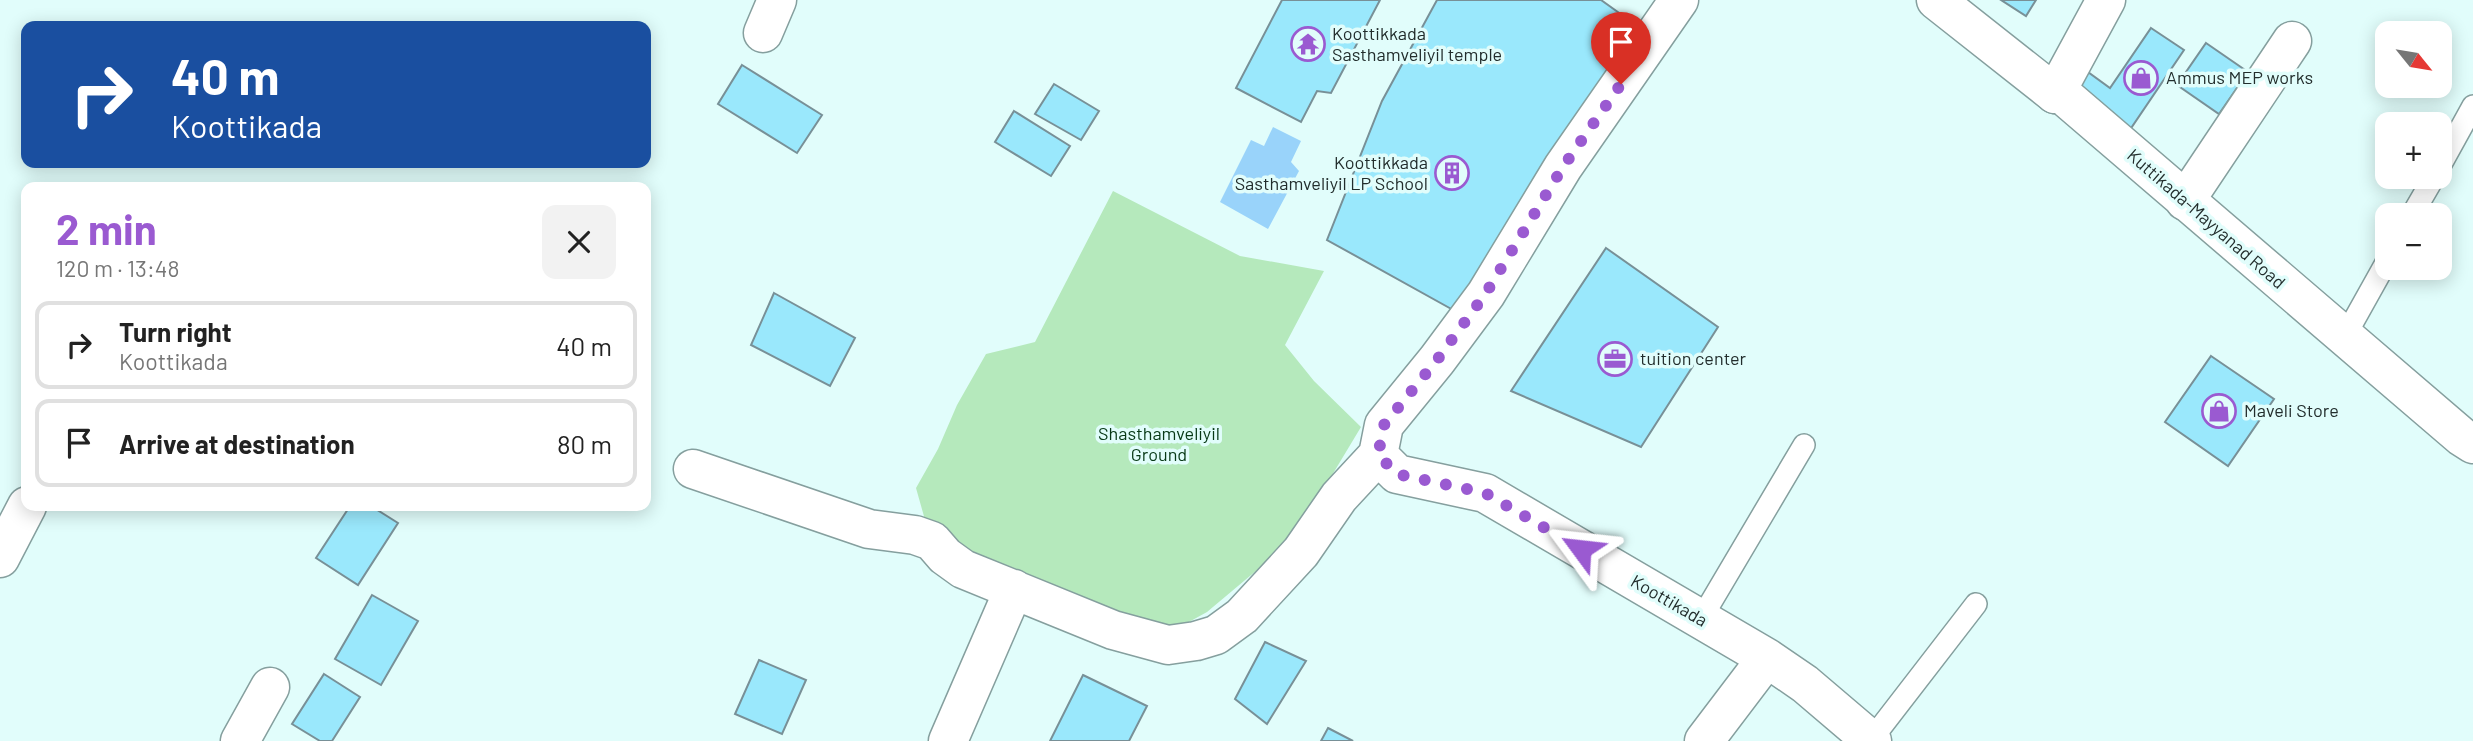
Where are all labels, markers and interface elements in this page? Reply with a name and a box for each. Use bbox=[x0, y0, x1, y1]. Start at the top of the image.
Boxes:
pin bbox=[1591, 12.0, 1651, 84]
north arrow bbox=[2375, 21, 2452, 98]
map controls bbox=[2375, 21, 2452, 280]
place label: Koottikkada Sasthamveliyil temple bbox=[1332, 22, 1502, 65]
icon: arrive bbox=[1602, 23, 1640, 61]
temple icon: Koottikkada Sasthamveliyil temple bbox=[1289, 25, 1327, 63]
text: 40 m bbox=[171, 46, 279, 105]
icon: right bbox=[56, 49, 147, 140]
shop icon: Ammus MEP works bbox=[2122, 59, 2160, 97]
place label: Ammus MEP works bbox=[2166, 66, 2313, 88]
text: Koottikada bbox=[171, 106, 322, 144]
button: + bbox=[2375, 112, 2452, 189]
street label: Kuttikada-Mayyanad Road bbox=[2123, 144, 2290, 293]
place label: Koottikkada Sasthamveliyil LP School bbox=[1235, 151, 1428, 194]
building icon: Koottikkada Sasthamveliyil LP School bbox=[1433, 154, 1471, 192]
text: 2 min bbox=[56, 203, 157, 253]
button: − bbox=[2375, 203, 2452, 280]
button: close bbox=[542, 205, 616, 279]
text: 120 m · 13:48 bbox=[56, 254, 179, 282]
text: Turn right bbox=[119, 316, 232, 347]
icon: right bbox=[60, 326, 98, 364]
text: 40 m bbox=[556, 330, 612, 361]
office icon: tuition center bbox=[1596, 340, 1634, 378]
text: Koottikada bbox=[119, 347, 228, 375]
place label: tuition center bbox=[1640, 347, 1747, 369]
shop icon: Maveli Store bbox=[2200, 392, 2238, 430]
place label: Maveli Store bbox=[2244, 399, 2339, 421]
park label: Shasthamveliyil Ground bbox=[1098, 422, 1220, 465]
icon: arrive bbox=[60, 424, 98, 462]
text: Arrive at destination bbox=[119, 428, 355, 459]
text: 80 m bbox=[557, 428, 612, 459]
position arrow bbox=[1544, 512, 1618, 586]
street label: Koottikada bbox=[1627, 569, 1712, 631]

